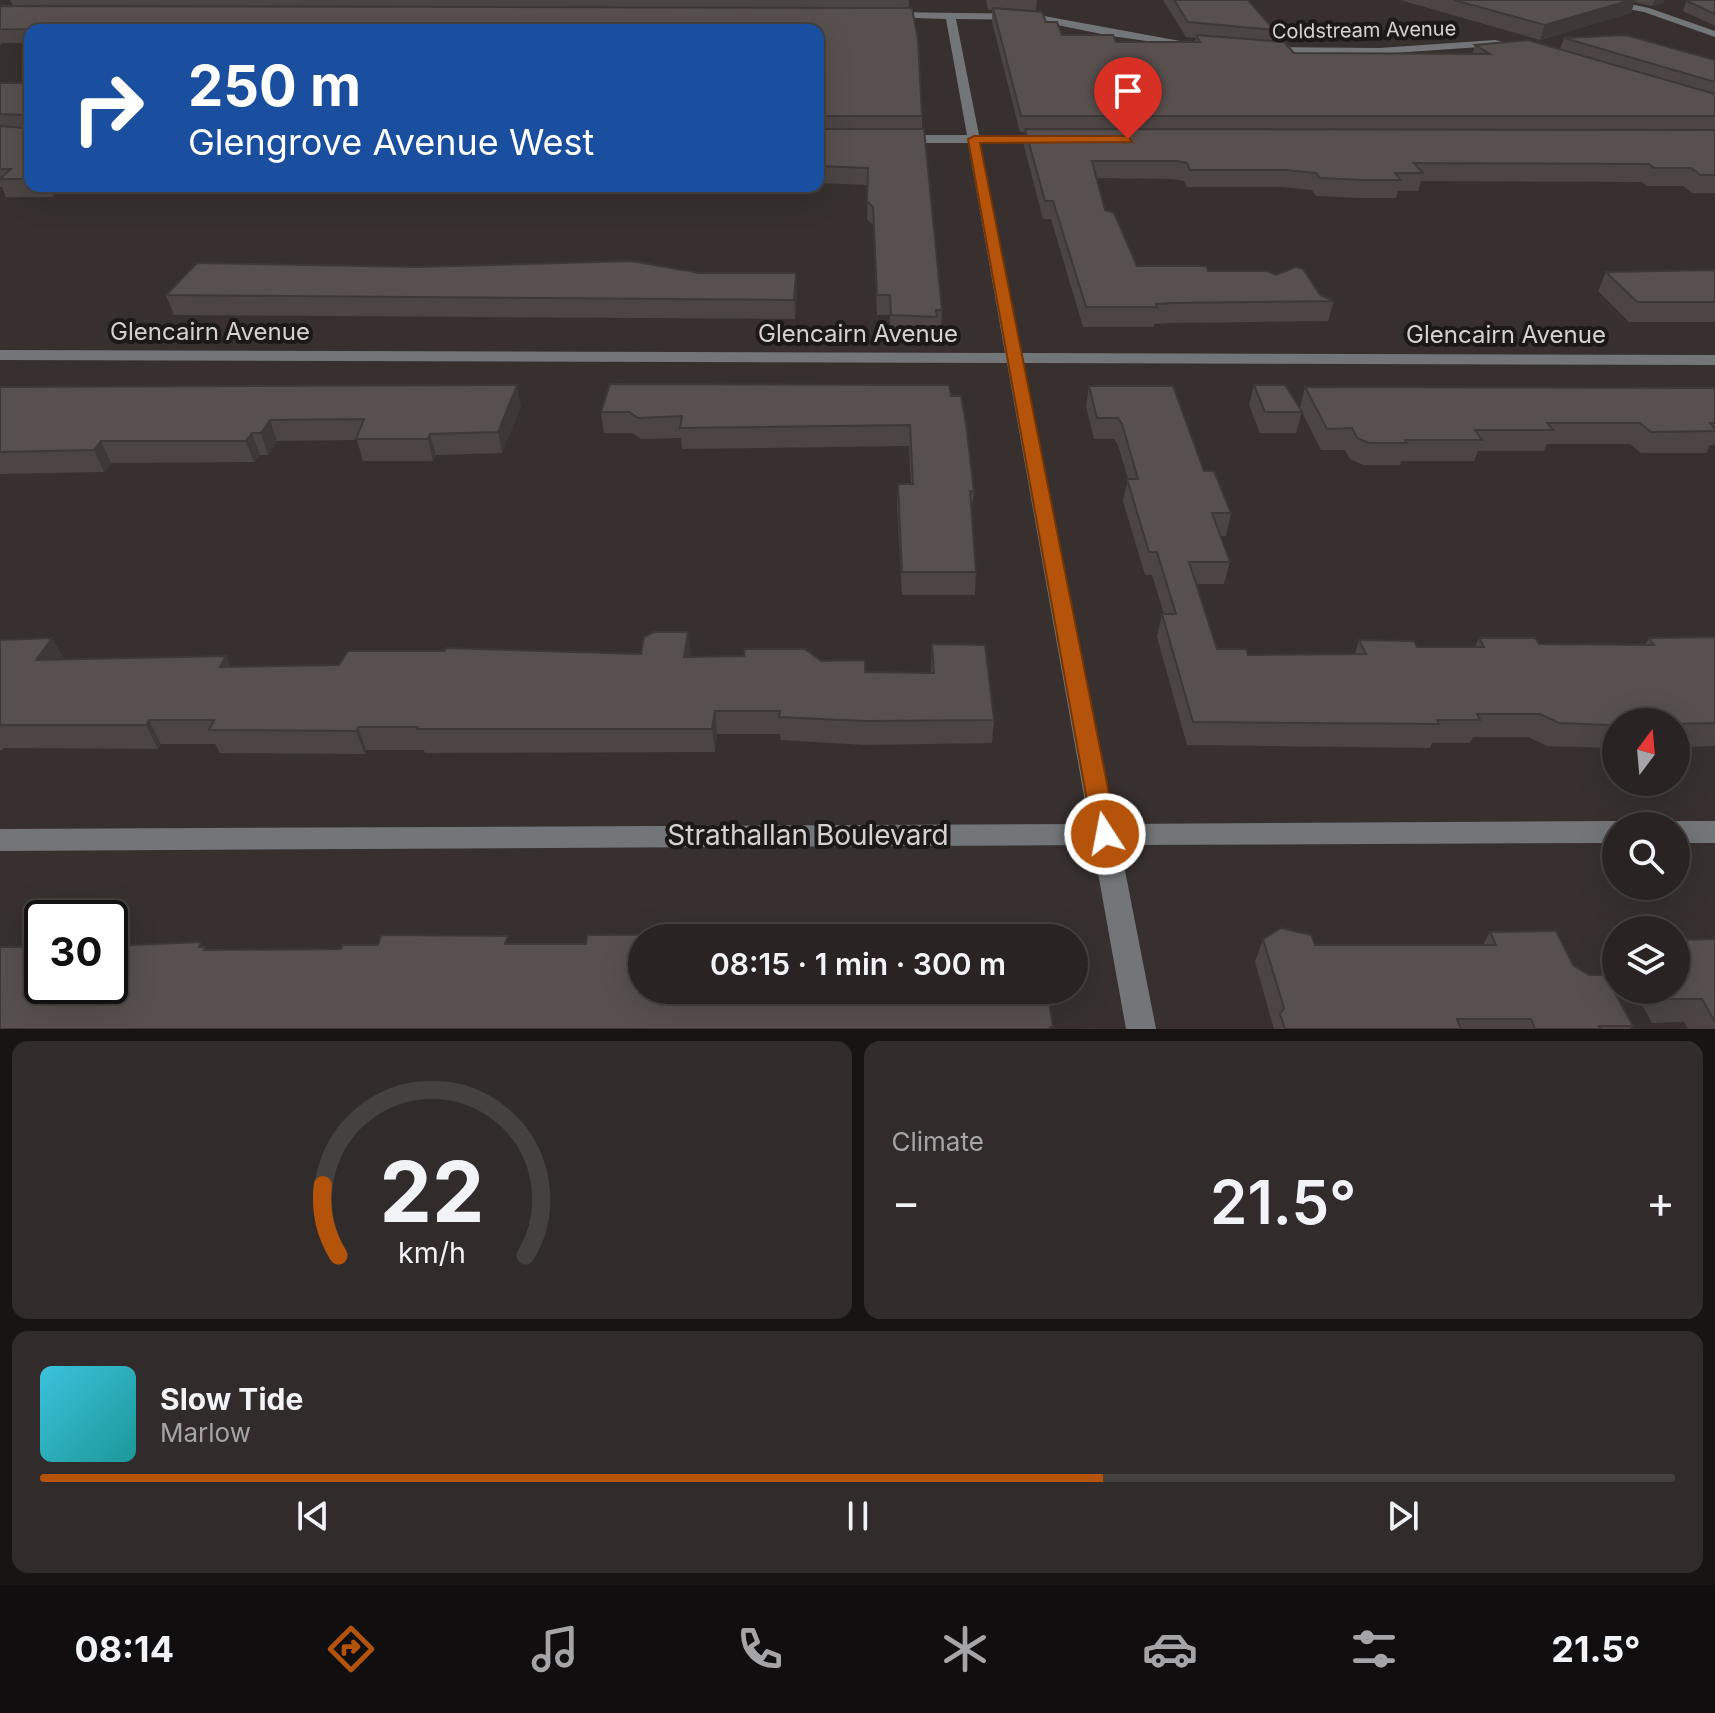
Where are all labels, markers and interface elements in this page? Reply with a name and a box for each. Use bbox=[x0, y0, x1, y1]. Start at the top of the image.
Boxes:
street label: Coldstream Avenue bbox=[1272, 16, 1456, 44]
text: 250 m bbox=[188, 52, 361, 120]
icon: right bbox=[56, 56, 160, 160]
pin bbox=[1094, 57, 1162, 139]
icon: arrive bbox=[1106, 69, 1150, 113]
text: Glengrove Avenue West bbox=[188, 120, 594, 164]
street label: Glencairn Avenue bbox=[110, 317, 310, 346]
street label: Glencairn Avenue bbox=[758, 319, 958, 348]
street label: Glencairn Avenue bbox=[1406, 320, 1606, 349]
north arrow bbox=[1602, 708, 1690, 796]
map controls bbox=[1602, 708, 1690, 1004]
position arrow bbox=[1063, 792, 1147, 876]
button: search bbox=[1602, 812, 1690, 900]
street label: Strathallan Boulevard bbox=[667, 818, 949, 852]
speed limit sign: 30 bbox=[24, 900, 128, 1004]
button: layers bbox=[1602, 916, 1690, 1004]
text: 08:15 · 1 min · 300 m bbox=[710, 946, 1006, 982]
text: Climate bbox=[892, 1126, 984, 1157]
text: 22 bbox=[379, 1141, 484, 1242]
text: 21.5° bbox=[1210, 1166, 1356, 1238]
text: − bbox=[892, 1175, 921, 1229]
text: + bbox=[1646, 1175, 1675, 1229]
text: km/h bbox=[398, 1235, 466, 1270]
text: Slow Tide bbox=[160, 1381, 303, 1417]
text: Marlow bbox=[160, 1417, 251, 1448]
icon: previous bbox=[291, 1494, 335, 1538]
icon: pause bbox=[836, 1494, 880, 1538]
icon: next bbox=[1381, 1494, 1425, 1538]
icon: directions bbox=[323, 1621, 379, 1677]
icon: music bbox=[527, 1621, 583, 1677]
icon: phone bbox=[732, 1621, 788, 1677]
icon: climate bbox=[937, 1621, 993, 1677]
icon: car bbox=[1142, 1621, 1198, 1677]
icon: filters bbox=[1346, 1621, 1402, 1677]
text: 08:14 bbox=[74, 1627, 174, 1671]
text: 21.5° bbox=[1551, 1627, 1641, 1671]

